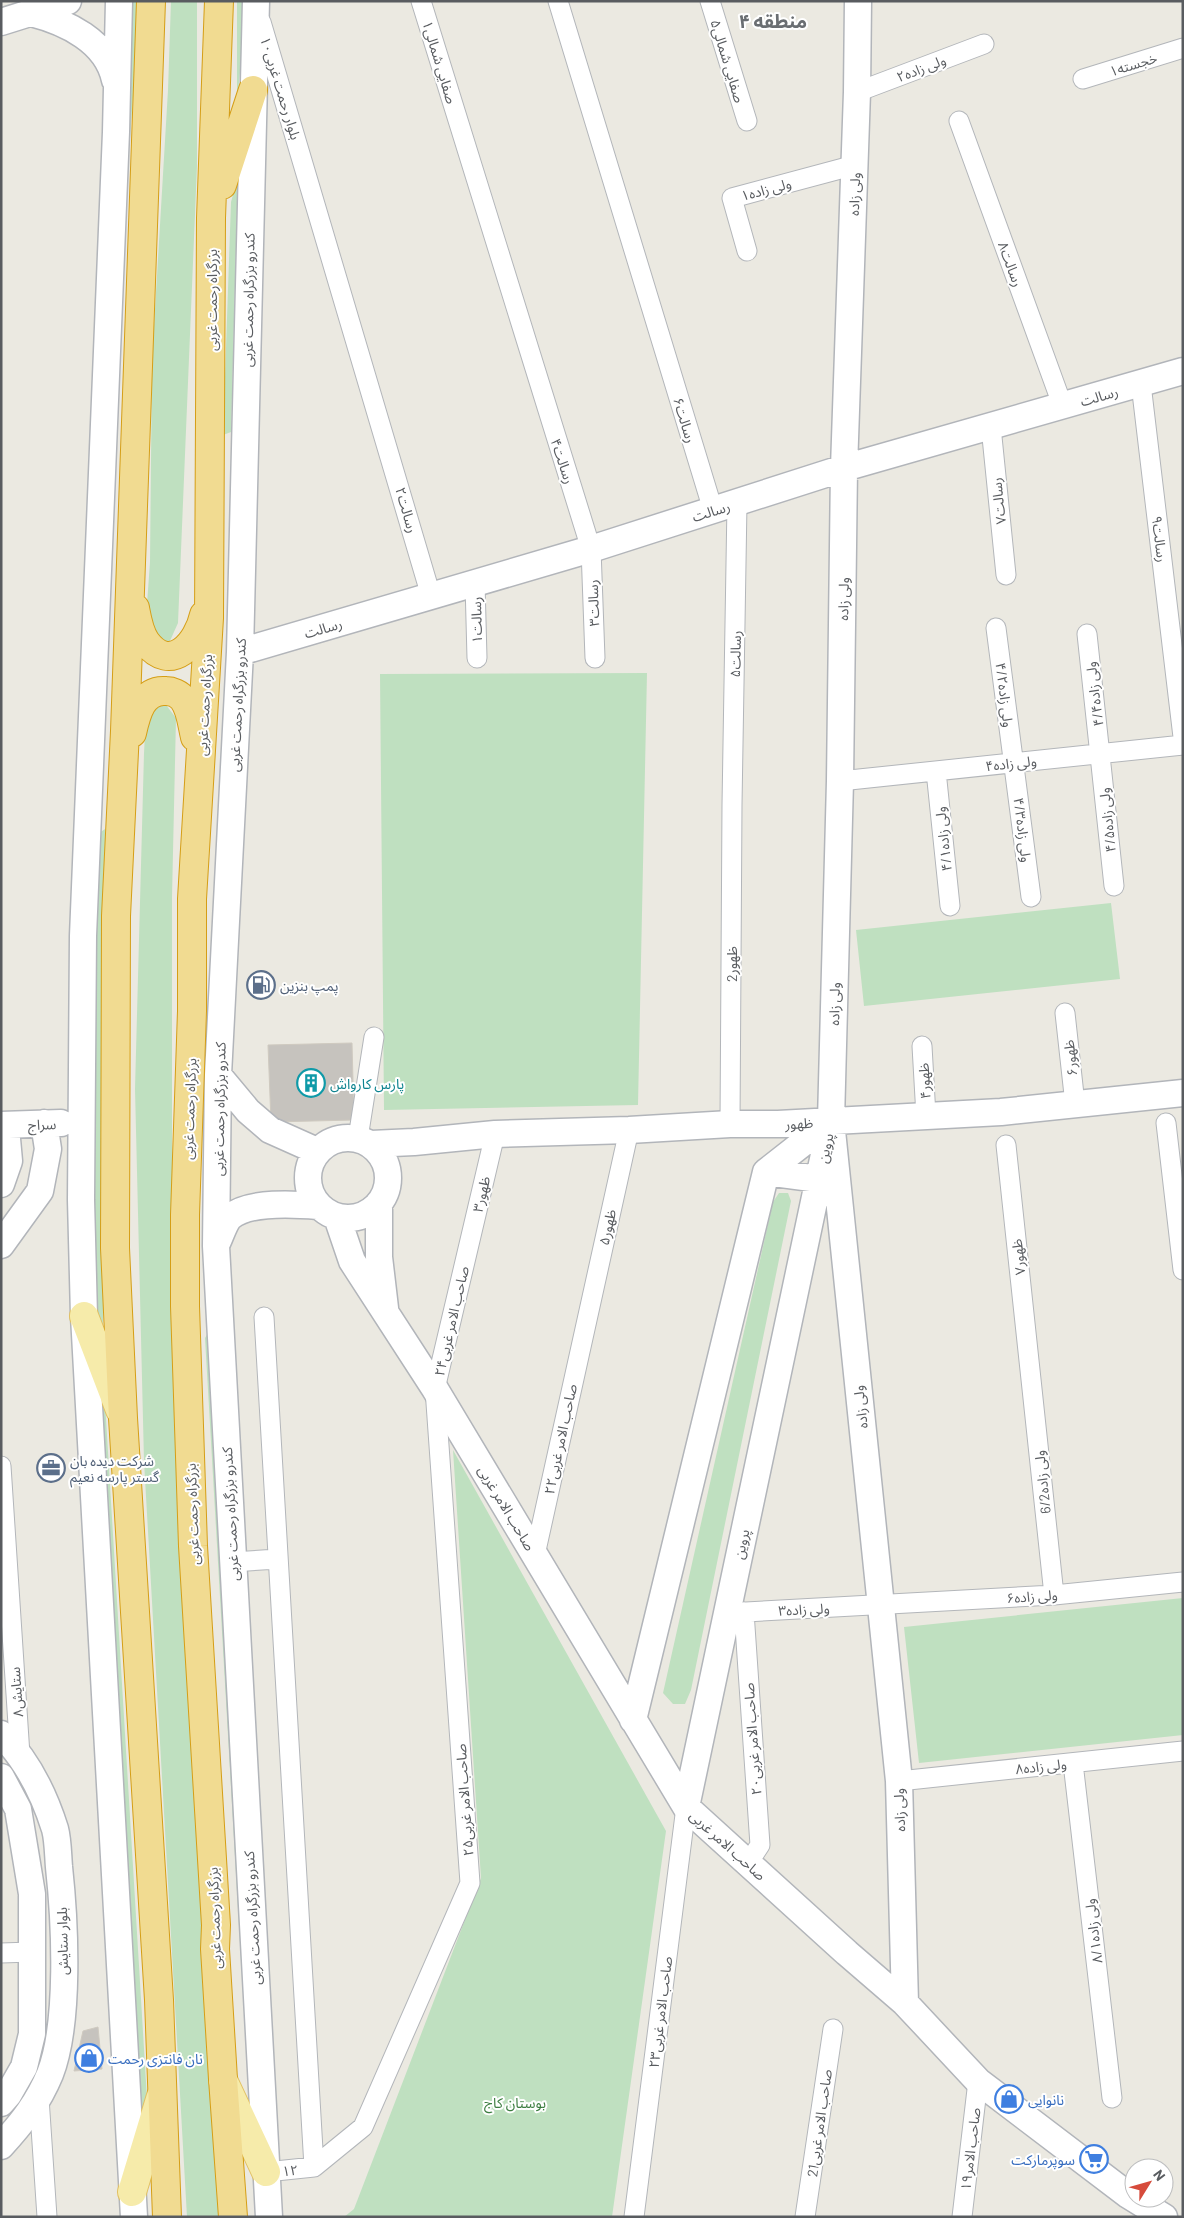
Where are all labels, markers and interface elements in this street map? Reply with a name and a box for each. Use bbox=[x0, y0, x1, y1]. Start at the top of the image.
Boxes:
district label: منطقه ۴ bbox=[739, 9, 807, 32]
street label: صفایی شمالی۵ bbox=[706, 17, 749, 105]
street label: صفایی شمالی۱ bbox=[418, 18, 461, 106]
street label: بلوار رحمت غربی۱۰ bbox=[256, 34, 305, 142]
street label: خجسته۱ bbox=[1107, 49, 1159, 79]
street label: ولی زاده۲ bbox=[894, 51, 948, 86]
street label: ولی زاده bbox=[845, 172, 864, 216]
street label: ولی زاده۱ bbox=[739, 174, 793, 205]
street label: کندرو بزرگراه رحمت غربی bbox=[238, 233, 259, 367]
street label: رسالت۸ bbox=[994, 239, 1027, 289]
street label: بزرگراه رحمت غربی bbox=[203, 249, 221, 351]
street label: رسالت bbox=[1078, 382, 1120, 410]
street label: رسالت۶ bbox=[669, 395, 700, 445]
street label: رسالت۴ bbox=[547, 436, 578, 486]
street label: رسالت۷ bbox=[987, 477, 1010, 525]
street label: رسالت۲ bbox=[391, 485, 422, 535]
street label: رسالت bbox=[690, 497, 732, 526]
street label: رسالت۹ bbox=[1148, 515, 1171, 563]
street label: ولی زاده bbox=[834, 577, 853, 621]
street label: رسالت۳ bbox=[584, 579, 603, 627]
street label: رسالت۱ bbox=[467, 596, 486, 644]
street label: رسالت bbox=[302, 614, 344, 642]
street label: رسالت۵ bbox=[726, 630, 745, 678]
street label: کندرو بزرگراه رحمت غربی bbox=[225, 637, 250, 772]
street label: بزرگراه رحمت غربی bbox=[193, 653, 216, 756]
street label: ولی زاده۴/۴ bbox=[1082, 661, 1107, 727]
street label: ولی زاده۴/۲ bbox=[992, 662, 1017, 728]
street label: ولی زاده۴ bbox=[985, 752, 1038, 775]
street label: ولی زاده۴/۵ bbox=[1095, 787, 1120, 853]
street label: ولی زاده۴/۳ bbox=[1010, 797, 1035, 863]
street label: ولی زاده۴/۱ bbox=[931, 806, 956, 872]
street label: 2ظهور bbox=[723, 946, 741, 982]
fuel station icon: پمپ بنزین bbox=[246, 970, 276, 1000]
place label: پمپ بنزین bbox=[280, 977, 338, 996]
street label: ولی زاده bbox=[825, 982, 844, 1026]
street label: ظهور۶ bbox=[1060, 1039, 1081, 1077]
street label: کندرو بزرگراه رحمت غربی bbox=[209, 1042, 230, 1176]
street label: بزرگراه رحمت غربی bbox=[179, 1058, 200, 1160]
street label: ظهور۴ bbox=[915, 1062, 934, 1100]
building icon: پارس کارواش bbox=[296, 1068, 326, 1098]
place label: پارس کارواش bbox=[330, 1075, 404, 1094]
street label: ظهور bbox=[783, 1114, 814, 1133]
street label: سراج bbox=[27, 1115, 57, 1136]
street label: پروین bbox=[814, 1131, 839, 1165]
street label: ظهور۳ bbox=[469, 1174, 494, 1214]
street label: ظهور۵ bbox=[595, 1207, 620, 1247]
street label: ظهور۷ bbox=[1008, 1238, 1029, 1276]
street label: صاحب الامر غربی۲۴ bbox=[430, 1264, 473, 1378]
street label: صاحب الامر غربی٢٢ bbox=[540, 1382, 581, 1496]
street label: ولی زاده bbox=[849, 1384, 872, 1430]
street label: کندرو بزرگراه رحمت غربی bbox=[218, 1446, 243, 1581]
street label: 6/2ولی زاده bbox=[1030, 1449, 1055, 1515]
place label: شرکت دیده بان گستر پارسه نعیم bbox=[70, 1452, 159, 1488]
office icon: شرکت دیده بان گستر پارسه نعیم bbox=[36, 1453, 66, 1483]
street label: صاحب الامر غربی bbox=[474, 1462, 539, 1555]
street label: بزرگراه رحمت غربی bbox=[182, 1463, 203, 1565]
street label: پروین bbox=[730, 1527, 755, 1561]
street label: ولی زاده۶ bbox=[1006, 1586, 1058, 1607]
street label: ولی زاده۳ bbox=[778, 1599, 830, 1620]
street label: ستایش۸ bbox=[6, 1666, 27, 1718]
street label: صاحب الامر غربی۲۰ bbox=[740, 1682, 765, 1796]
street label: صاحب الامر غربی۲۵ bbox=[452, 1743, 477, 1857]
street label: ولی زاده۸ bbox=[1015, 1755, 1068, 1778]
street label: ولی زاده bbox=[890, 1788, 909, 1832]
street label: صاحب الامر غربی bbox=[686, 1806, 770, 1885]
street label: کندرو بزرگراه رحمت غربی bbox=[240, 1850, 265, 1985]
street label: بزرگراه رحمت غربی bbox=[204, 1867, 225, 1969]
street label: ولی زاده۸/۱ bbox=[1081, 1898, 1106, 1964]
street label: بلوار ستایش bbox=[53, 1907, 72, 1975]
street label: صاحب الامر غربی۲۳ bbox=[645, 1955, 676, 2069]
shop icon: نان فانتزی رحمت bbox=[74, 2043, 104, 2073]
place label: نان فانتزی رحمت bbox=[108, 2050, 203, 2068]
street label: 21صاحب الامر غربی bbox=[803, 2068, 836, 2178]
shop icon: نانوایی bbox=[994, 2084, 1024, 2114]
place label: نانوایی bbox=[1028, 2091, 1064, 2109]
park label: بوستان کاج bbox=[484, 2094, 546, 2114]
street label: صاحب الامر۱۹ bbox=[956, 2106, 985, 2192]
supermarket icon: سوپرمارکت bbox=[1079, 2144, 1109, 2174]
place label: سوپرمارکت bbox=[1011, 2151, 1075, 2170]
north arrow bbox=[1124, 2158, 1174, 2208]
street label: ۱۲ bbox=[281, 2161, 299, 2179]
text: N bbox=[1150, 2166, 1169, 2184]

